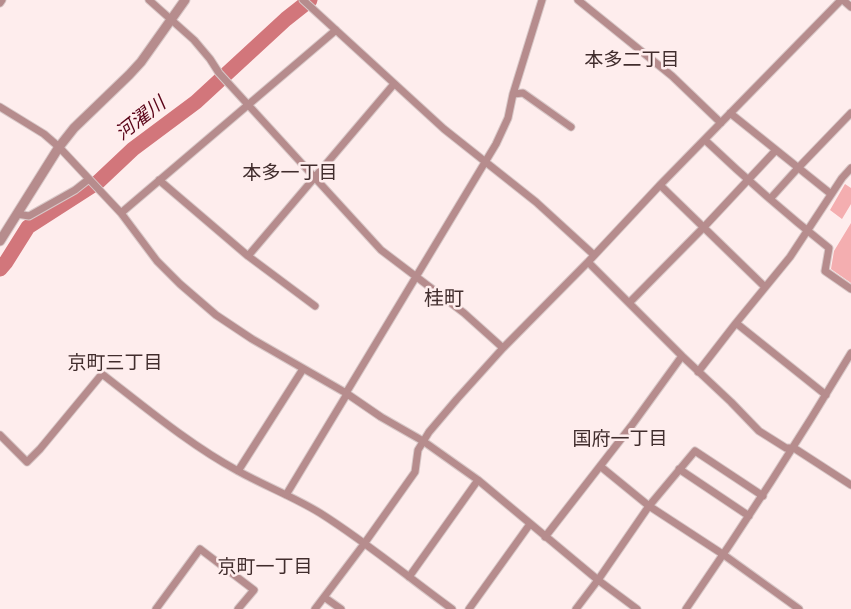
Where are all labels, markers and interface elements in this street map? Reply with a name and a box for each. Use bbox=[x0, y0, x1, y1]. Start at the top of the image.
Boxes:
district label: 本多二丁目 bbox=[585, 50, 679, 72]
water label: 河濯川 bbox=[112, 92, 170, 146]
district label: 本多一丁目 bbox=[243, 163, 337, 185]
district label: 桂町 bbox=[424, 287, 464, 311]
district label: 京町三丁目 bbox=[68, 353, 162, 375]
district label: 国府一丁目 bbox=[573, 429, 667, 451]
district label: 京町一丁目 bbox=[218, 557, 312, 579]

